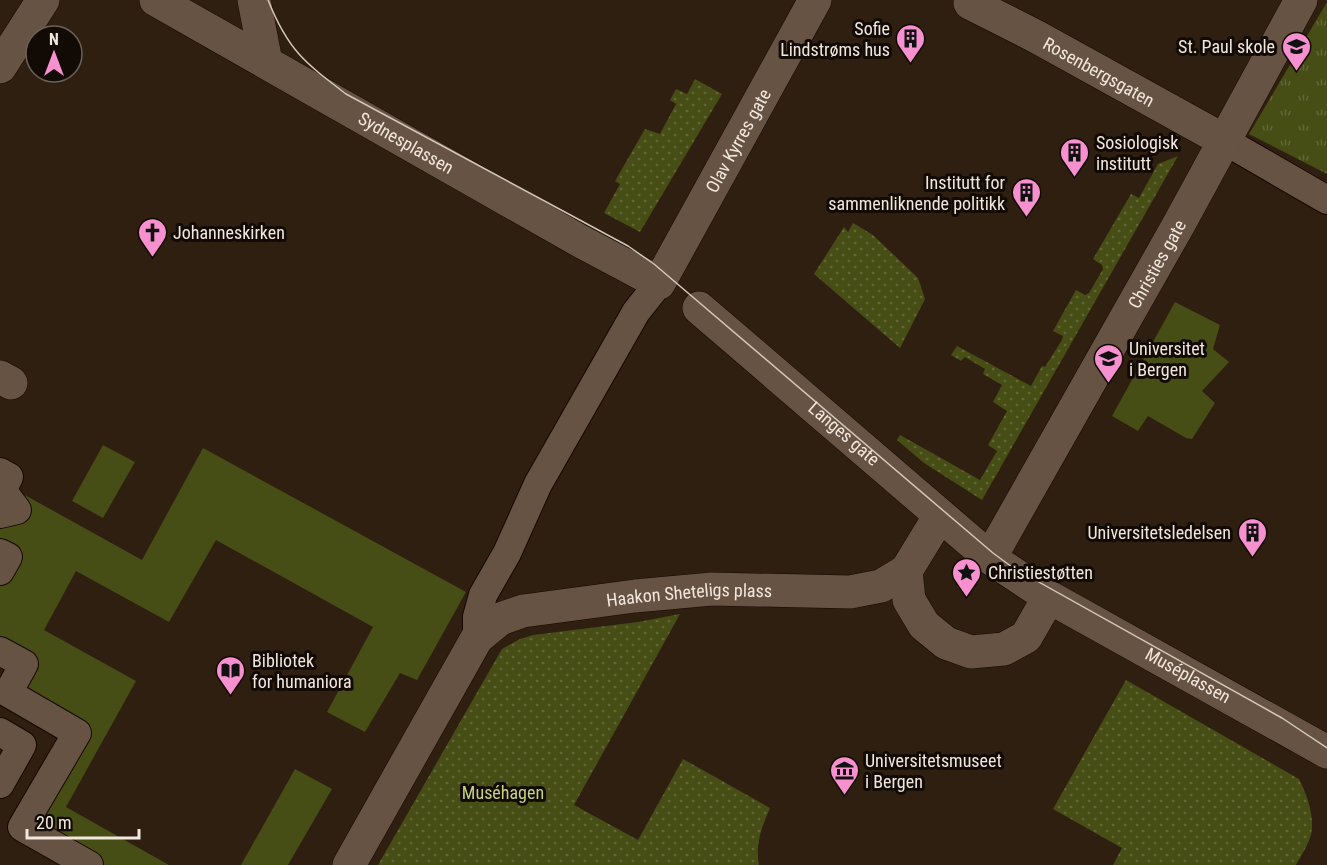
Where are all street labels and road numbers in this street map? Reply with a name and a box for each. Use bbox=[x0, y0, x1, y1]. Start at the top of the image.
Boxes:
street label: Rosenbergsgaten bbox=[1040, 32, 1158, 110]
street label: Olav Kyrres gate bbox=[701, 85, 775, 196]
street label: Sydnesplassen bbox=[355, 107, 458, 178]
street label: Christies gate bbox=[1123, 216, 1190, 312]
street label: Langes gate bbox=[805, 397, 884, 469]
street label: Haakon Sheteligs plass bbox=[605, 578, 772, 610]
street label: Muséplassen bbox=[1142, 643, 1235, 707]

